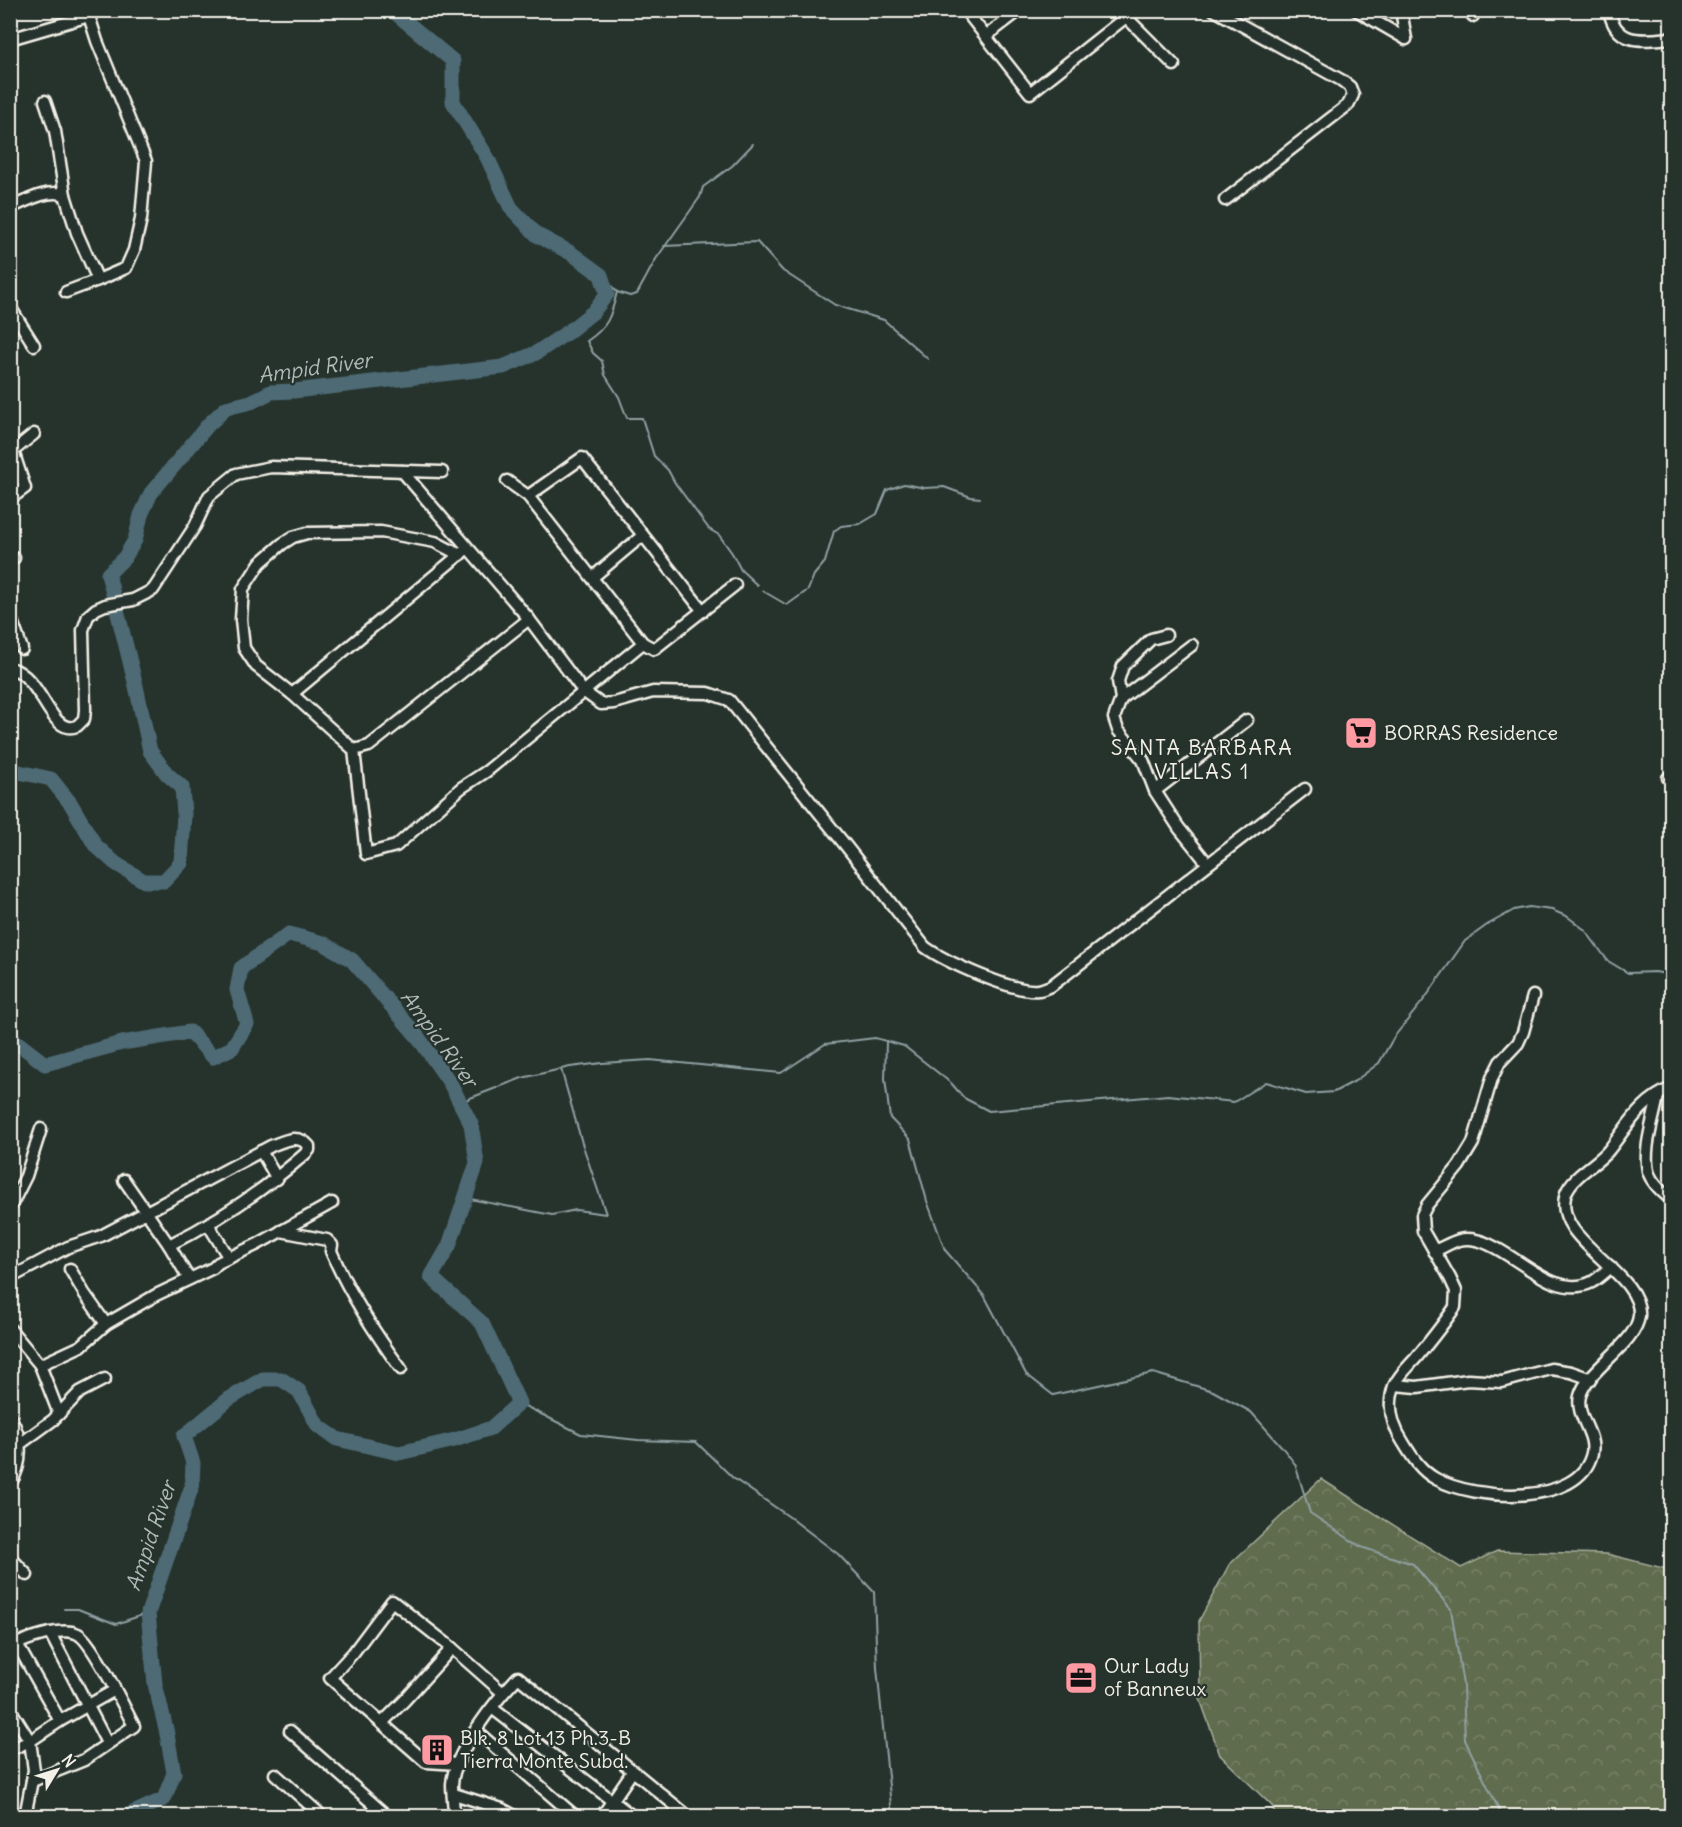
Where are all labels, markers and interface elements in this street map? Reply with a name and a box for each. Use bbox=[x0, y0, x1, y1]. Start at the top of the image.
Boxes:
water label: Ampid River bbox=[257, 346, 376, 389]
supermarket icon: BORRAS Residence bbox=[1343, 715, 1379, 751]
place label: BORRAS Residence bbox=[1384, 720, 1558, 745]
district label: SANTA BARBARA VILLAS 1 bbox=[1111, 734, 1293, 785]
water label: Ampid River bbox=[395, 985, 485, 1095]
water label: Ampid River bbox=[119, 1475, 183, 1594]
place label: Our Lady of Banneux bbox=[1104, 1653, 1207, 1701]
office icon: Our Lady of Banneux bbox=[1063, 1660, 1099, 1696]
place label: Blk. 8 Lot 13 Ph.3-B Tierra Monte Subd. bbox=[460, 1725, 631, 1773]
building icon: Blk. 8 Lot 13 Ph.3-B Tierra Monte Subd. bbox=[419, 1732, 455, 1768]
north arrow bbox=[27, 1740, 87, 1800]
text: N bbox=[58, 1750, 80, 1771]

